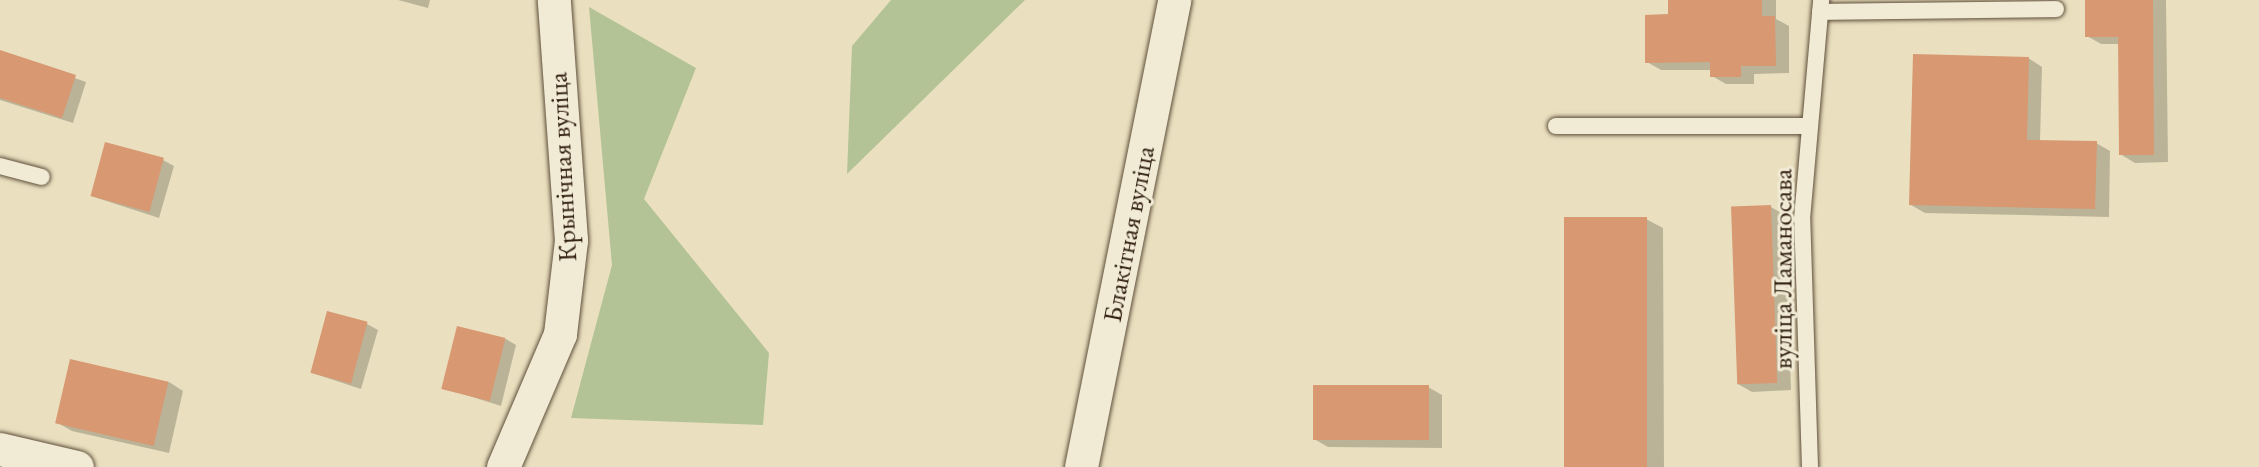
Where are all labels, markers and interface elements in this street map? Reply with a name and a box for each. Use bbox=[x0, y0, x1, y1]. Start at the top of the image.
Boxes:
street label: Крынічная вуліца bbox=[541, 71, 583, 263]
street label: Блакітная вуліца bbox=[1095, 143, 1161, 325]
street label: вуліца Ламаносава bbox=[1766, 169, 1798, 369]

